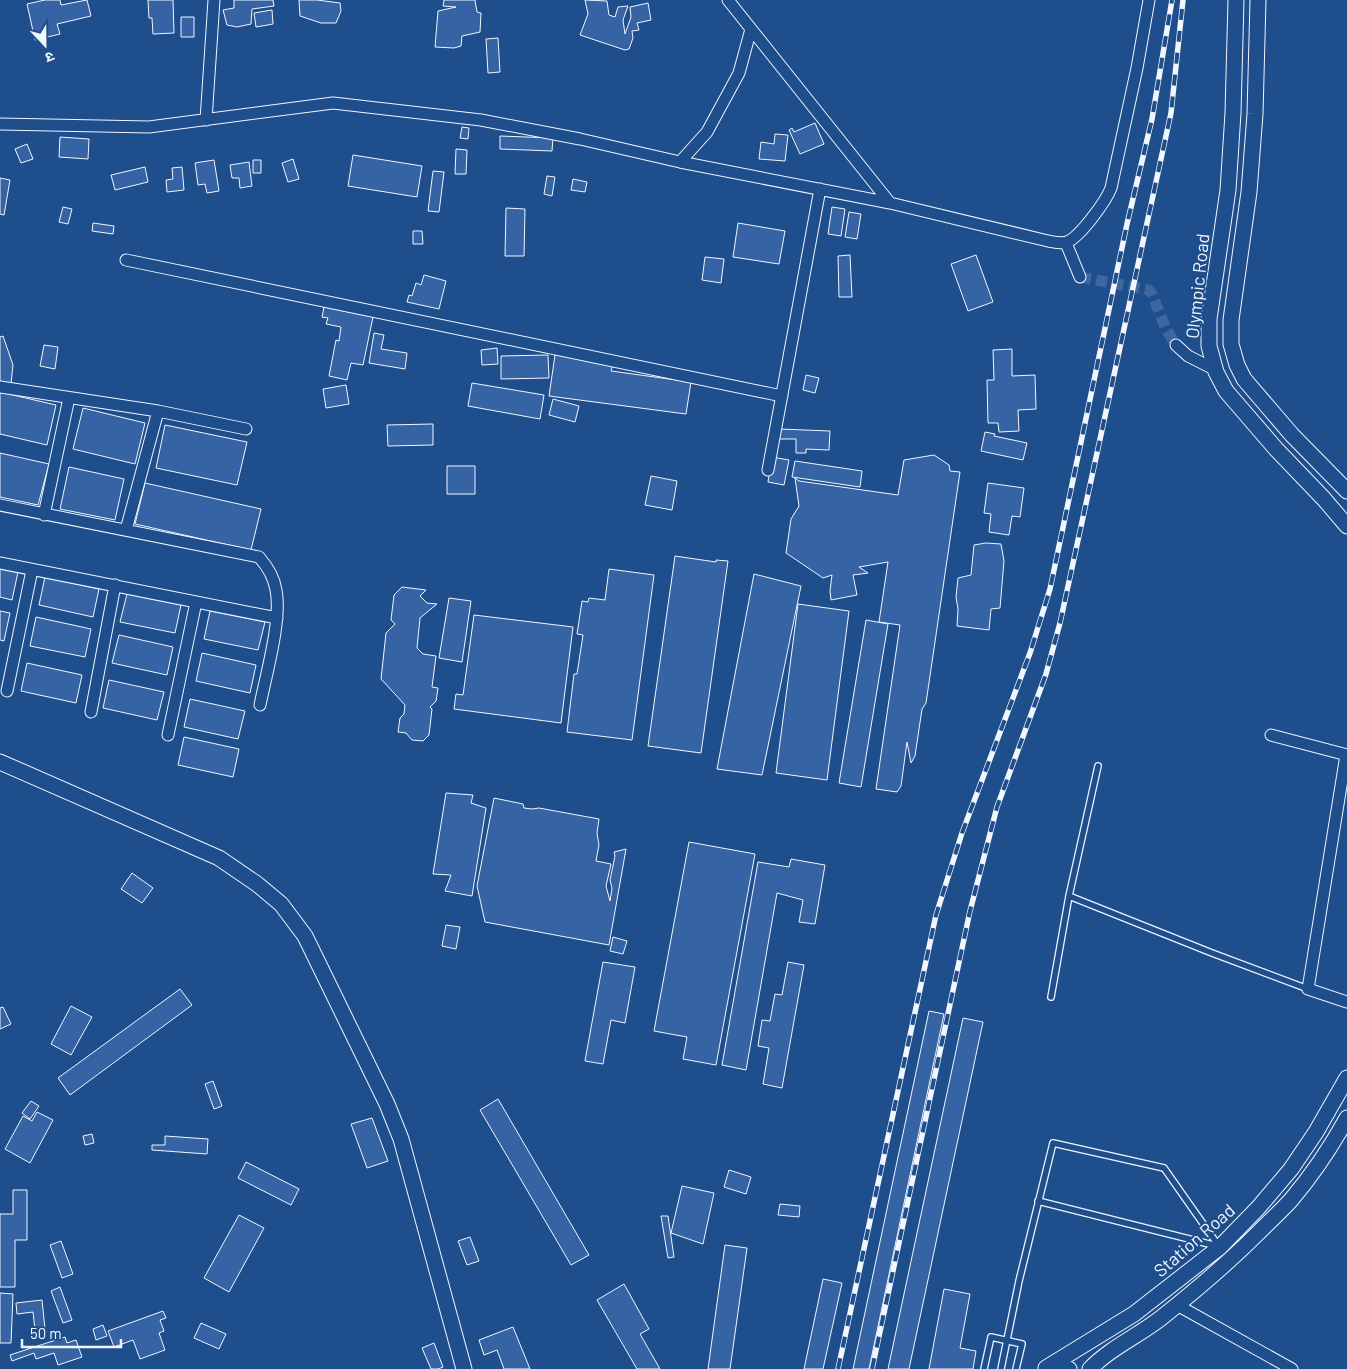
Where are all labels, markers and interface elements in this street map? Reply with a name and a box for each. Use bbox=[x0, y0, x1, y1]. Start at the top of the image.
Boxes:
north arrow bbox=[20, 20, 70, 70]
text: उ bbox=[42, 48, 57, 67]
street label: Olympic Road bbox=[1181, 232, 1213, 340]
street label: Station Road bbox=[1149, 1199, 1239, 1281]
scale bar bbox=[22, 1316, 121, 1348]
text: 50 m bbox=[30, 1324, 62, 1342]

